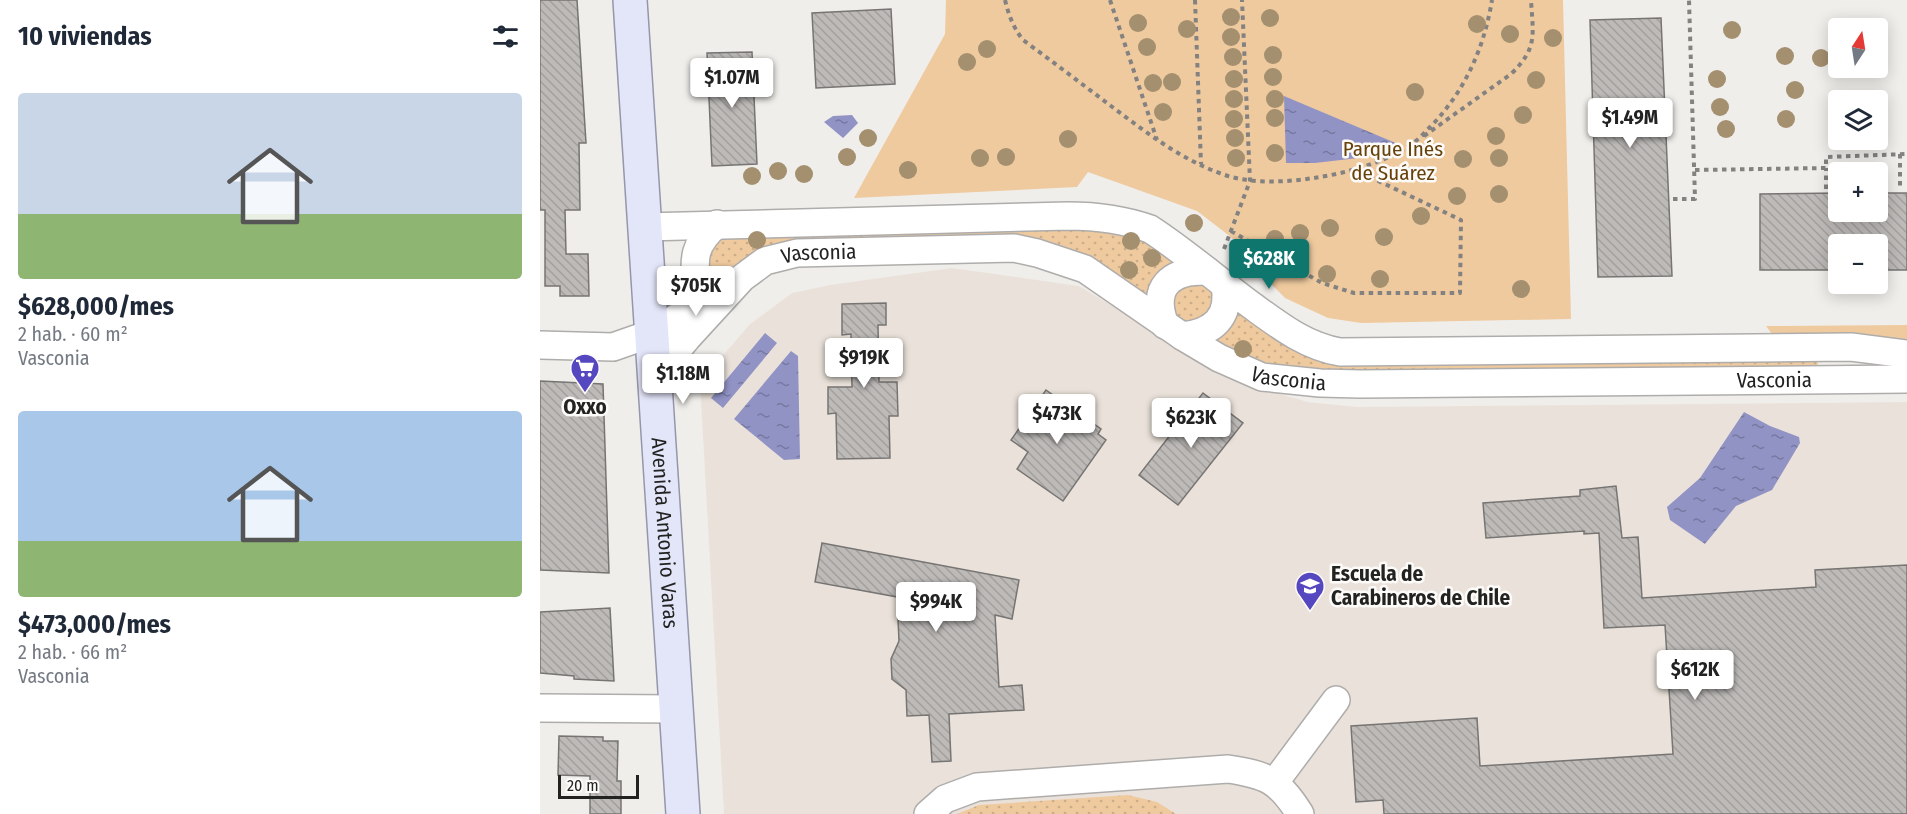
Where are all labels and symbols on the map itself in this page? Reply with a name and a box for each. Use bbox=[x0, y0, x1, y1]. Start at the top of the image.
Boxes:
north arrow bbox=[1828, 18, 1888, 78]
pin: $1.07M bbox=[683, 58, 781, 109]
pin: $1.49M bbox=[1581, 98, 1679, 149]
park label: Parque Inés de Suárez bbox=[1343, 136, 1443, 186]
street label: Vasconia bbox=[778, 239, 857, 269]
pin: $628K bbox=[1227, 239, 1311, 290]
pin: $705K bbox=[654, 266, 738, 317]
pin: $919K bbox=[822, 338, 906, 389]
supermarket icon: Oxxo bbox=[569, 352, 601, 394]
pin: $1.18M bbox=[634, 354, 732, 405]
street label: Vasconia bbox=[1247, 361, 1326, 396]
street label: Vasconia bbox=[1737, 367, 1812, 394]
place label: Oxxo bbox=[563, 394, 607, 420]
pin: $473K bbox=[1015, 394, 1099, 445]
pin: $623K bbox=[1149, 398, 1233, 449]
street label: Avenida Antonio Varas bbox=[645, 436, 684, 629]
place label: Escuela de Carabineros de Chile bbox=[1331, 561, 1510, 611]
school or university icon: Escuela de Carabineros de Chile bbox=[1294, 570, 1326, 612]
pin: $994K bbox=[894, 582, 978, 633]
pin: $612K bbox=[1653, 650, 1737, 701]
scale bar bbox=[558, 772, 639, 800]

